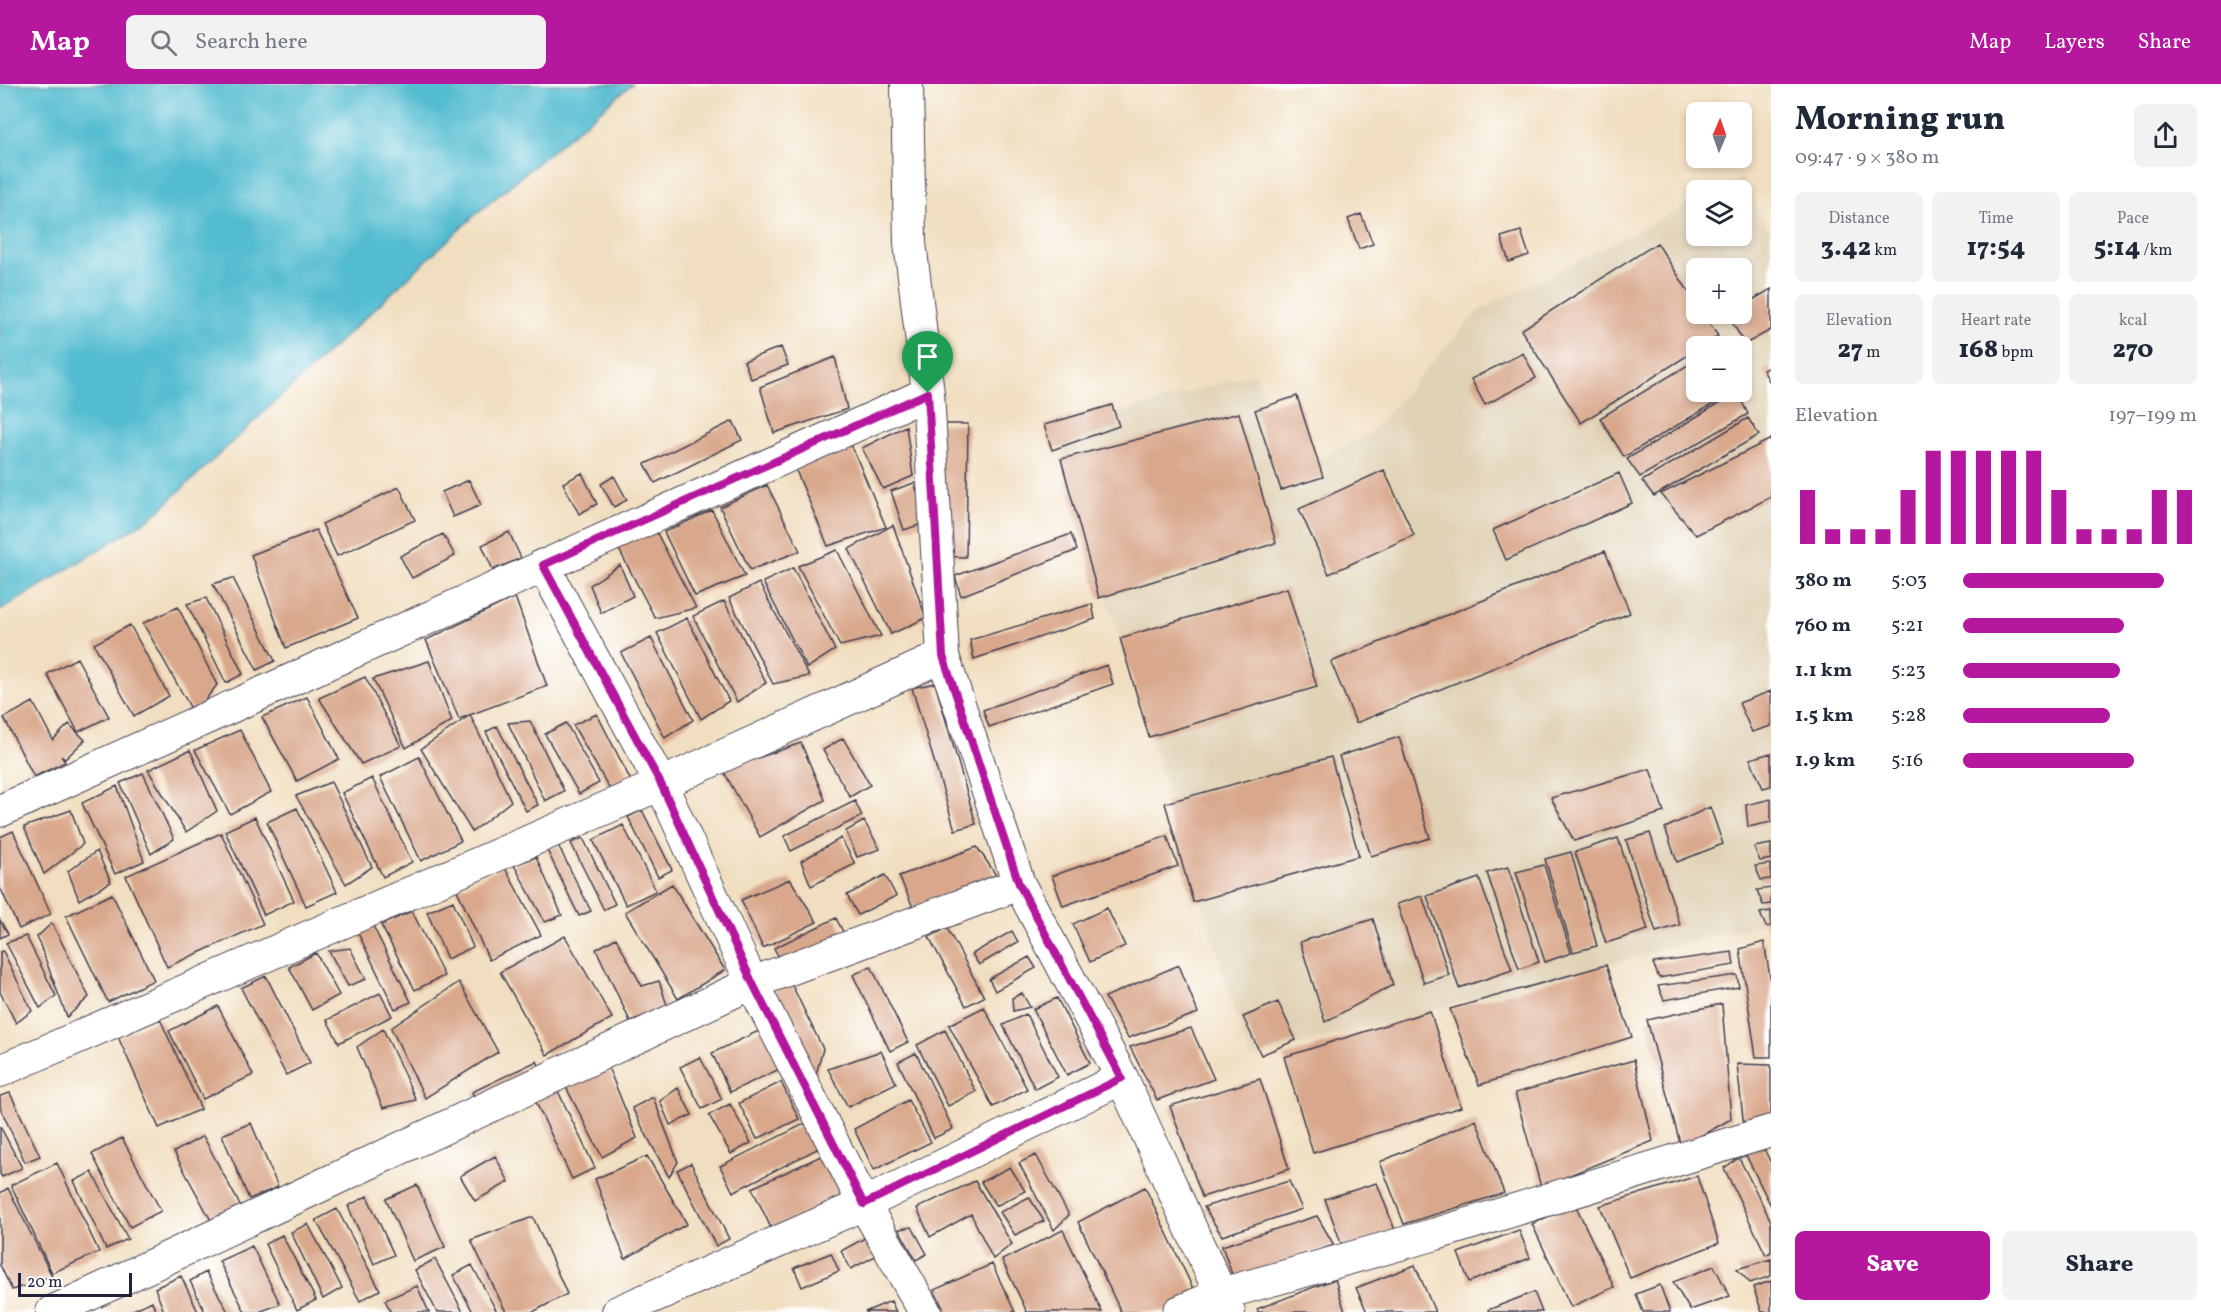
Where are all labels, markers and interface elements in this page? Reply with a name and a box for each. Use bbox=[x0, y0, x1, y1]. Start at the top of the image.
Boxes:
search box bbox=[126, 15, 546, 69]
text: Map bbox=[30, 23, 90, 62]
icon: search bbox=[147, 26, 180, 59]
text: Search here bbox=[195, 27, 308, 58]
text: Map bbox=[1969, 28, 2011, 57]
text: Layers bbox=[2044, 28, 2105, 57]
text: Share bbox=[2138, 28, 2191, 57]
text: Morning run bbox=[1795, 98, 2005, 144]
north arrow bbox=[1686, 102, 1752, 168]
map controls bbox=[1686, 102, 1752, 402]
button: share bbox=[2134, 104, 2197, 167]
text: 09:47 · 9 × 380 m bbox=[1795, 144, 1939, 172]
button: layers bbox=[1686, 180, 1752, 246]
text: Distance bbox=[1828, 208, 1890, 230]
text: Time bbox=[1978, 208, 2014, 230]
text: Pace bbox=[2117, 208, 2149, 230]
text: 3.42 bbox=[1821, 230, 1871, 266]
text: 17:54 bbox=[1966, 230, 2026, 266]
text: 5:14 bbox=[2094, 230, 2140, 266]
text: km bbox=[1871, 240, 1897, 262]
text: /km bbox=[2140, 240, 2172, 262]
button: + bbox=[1686, 258, 1752, 324]
text: Elevation bbox=[1826, 310, 1892, 332]
text: Heart rate bbox=[1961, 310, 2031, 332]
text: kcal bbox=[2119, 310, 2147, 332]
pin bbox=[902, 331, 953, 393]
text: 27 bbox=[1838, 332, 1863, 368]
text: 168 bbox=[1958, 332, 1998, 368]
text: 270 bbox=[2113, 332, 2153, 368]
button: − bbox=[1686, 336, 1752, 402]
icon: arrive bbox=[911, 340, 944, 373]
text: m bbox=[1863, 342, 1880, 364]
text: bpm bbox=[1998, 342, 2034, 364]
text: Elevation bbox=[1795, 402, 1878, 430]
text: 197–199 m bbox=[2108, 402, 2197, 430]
text: 380 m bbox=[1795, 567, 1852, 595]
text: 5:03 bbox=[1891, 567, 1927, 595]
text: 760 m bbox=[1795, 612, 1851, 640]
text: 5:21 bbox=[1891, 612, 1924, 640]
text: 1.1 km bbox=[1795, 657, 1852, 685]
text: 5:23 bbox=[1891, 657, 1926, 685]
text: 1.5 km bbox=[1795, 702, 1854, 730]
text: 5:28 bbox=[1891, 702, 1926, 730]
text: 1.9 km bbox=[1795, 747, 1855, 775]
text: 5:16 bbox=[1891, 747, 1923, 775]
button: Save bbox=[1795, 1231, 1990, 1300]
button: Share bbox=[2002, 1231, 2197, 1300]
scale bar bbox=[18, 1270, 132, 1298]
text: 20 m bbox=[27, 1272, 62, 1294]

